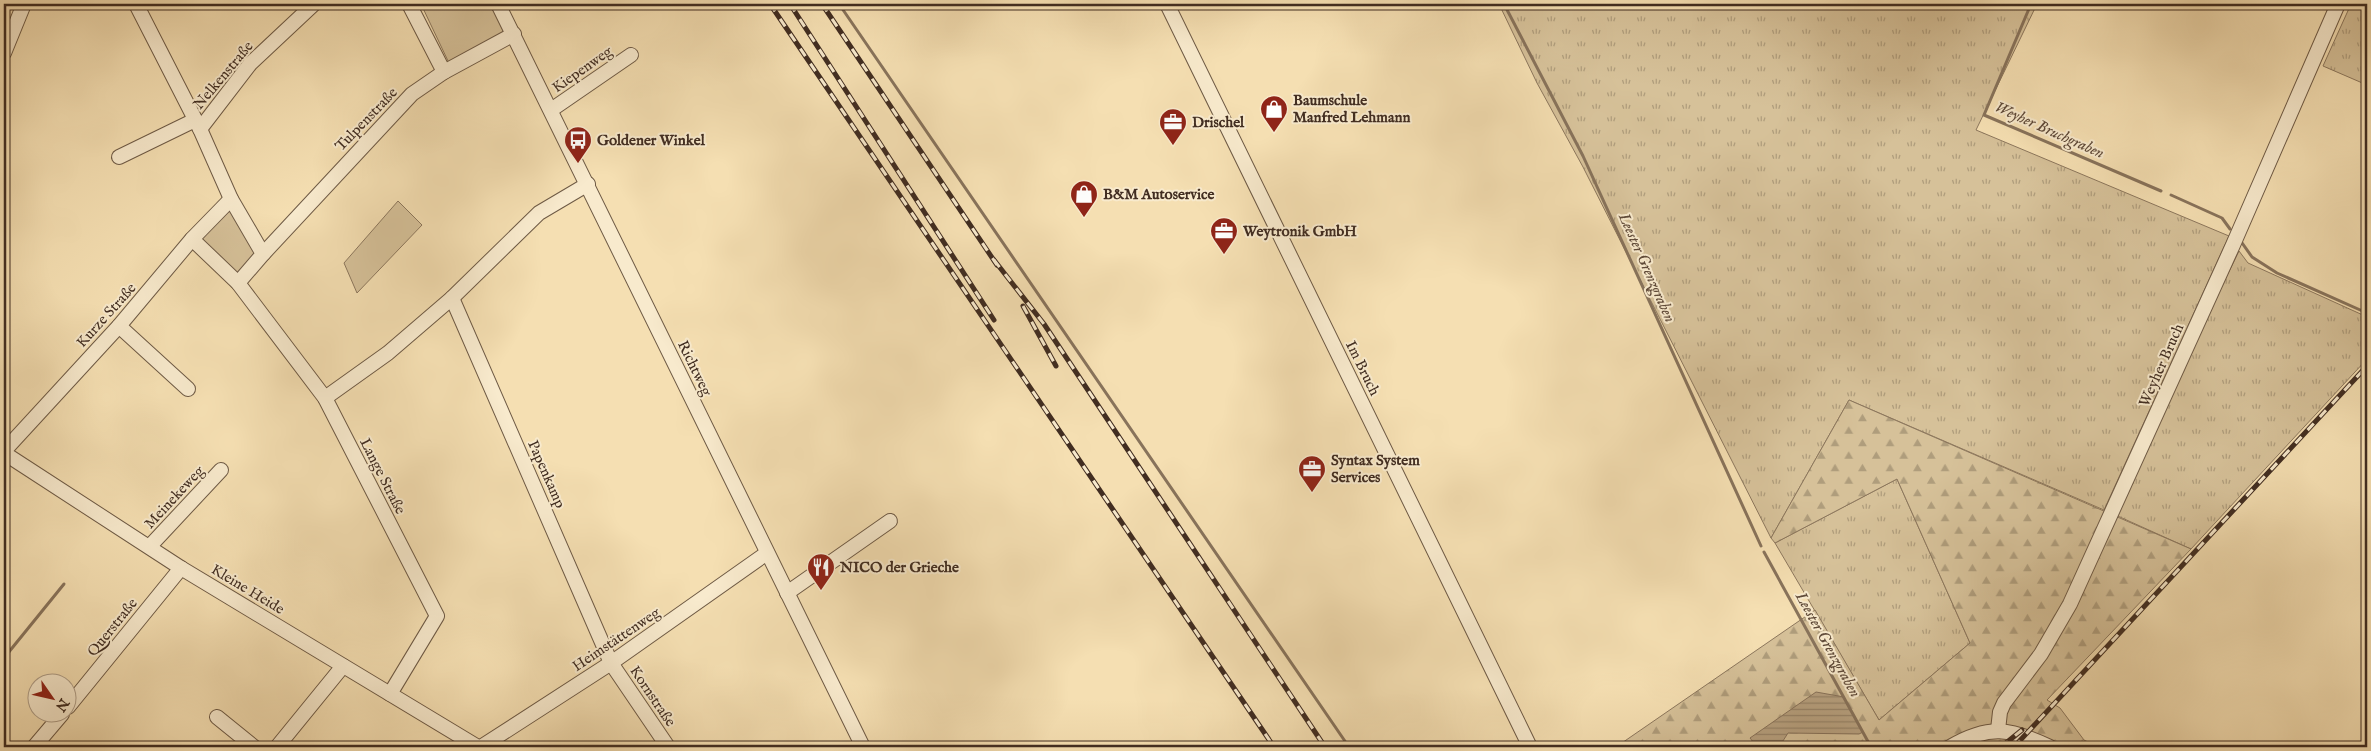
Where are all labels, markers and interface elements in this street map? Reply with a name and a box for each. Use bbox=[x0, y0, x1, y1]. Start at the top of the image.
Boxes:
street label: Nelkenstraße bbox=[189, 37, 258, 113]
street label: Kiepenweg bbox=[548, 41, 617, 97]
street label: Tulpenstraße bbox=[331, 83, 402, 155]
place label: Baumschule Manfred Lehmann bbox=[1293, 91, 1410, 127]
shop icon: Baumschule Manfred Lehmann bbox=[1259, 94, 1289, 133]
water label: Weyher Bruchgraben bbox=[1991, 98, 2107, 164]
office icon: Drischel bbox=[1158, 107, 1188, 146]
place label: Drischel bbox=[1192, 113, 1245, 132]
bus stop icon: Goldener Winkel bbox=[563, 125, 593, 164]
place label: Goldener Winkel bbox=[597, 131, 706, 150]
shop icon: B&M Autoservice bbox=[1069, 179, 1099, 218]
place label: B&M Autoservice bbox=[1103, 185, 1214, 204]
water label: Leester Grenzgraben bbox=[1613, 209, 1679, 326]
office icon: Weytronik GmbH bbox=[1209, 216, 1239, 255]
place label: Weytronik GmbH bbox=[1242, 222, 1357, 241]
street label: Kurze Straße bbox=[72, 279, 140, 352]
street label: Weyher Bruch bbox=[2135, 321, 2188, 410]
street label: Richtweg bbox=[673, 337, 717, 400]
street label: Im Bruch bbox=[1341, 338, 1384, 399]
street label: Lange Straße bbox=[355, 435, 410, 518]
street label: Papenkamp bbox=[523, 437, 570, 511]
place label: Syntax System Services bbox=[1331, 451, 1420, 487]
office icon: Syntax System Services bbox=[1297, 454, 1327, 493]
street label: Meinekeweg bbox=[140, 461, 209, 533]
restaurant icon: NICO der Grieche bbox=[806, 552, 836, 591]
place label: NICO der Grieche bbox=[839, 558, 959, 577]
street label: Kleine Heide bbox=[208, 560, 288, 619]
water label: Leester Grenzgraben bbox=[1789, 588, 1865, 701]
street label: Querstraße bbox=[83, 594, 142, 660]
street label: Heimstättenweg bbox=[569, 603, 665, 676]
street label: Kornstraße bbox=[625, 662, 680, 730]
north arrow bbox=[28, 674, 78, 724]
text: N bbox=[51, 694, 73, 715]

